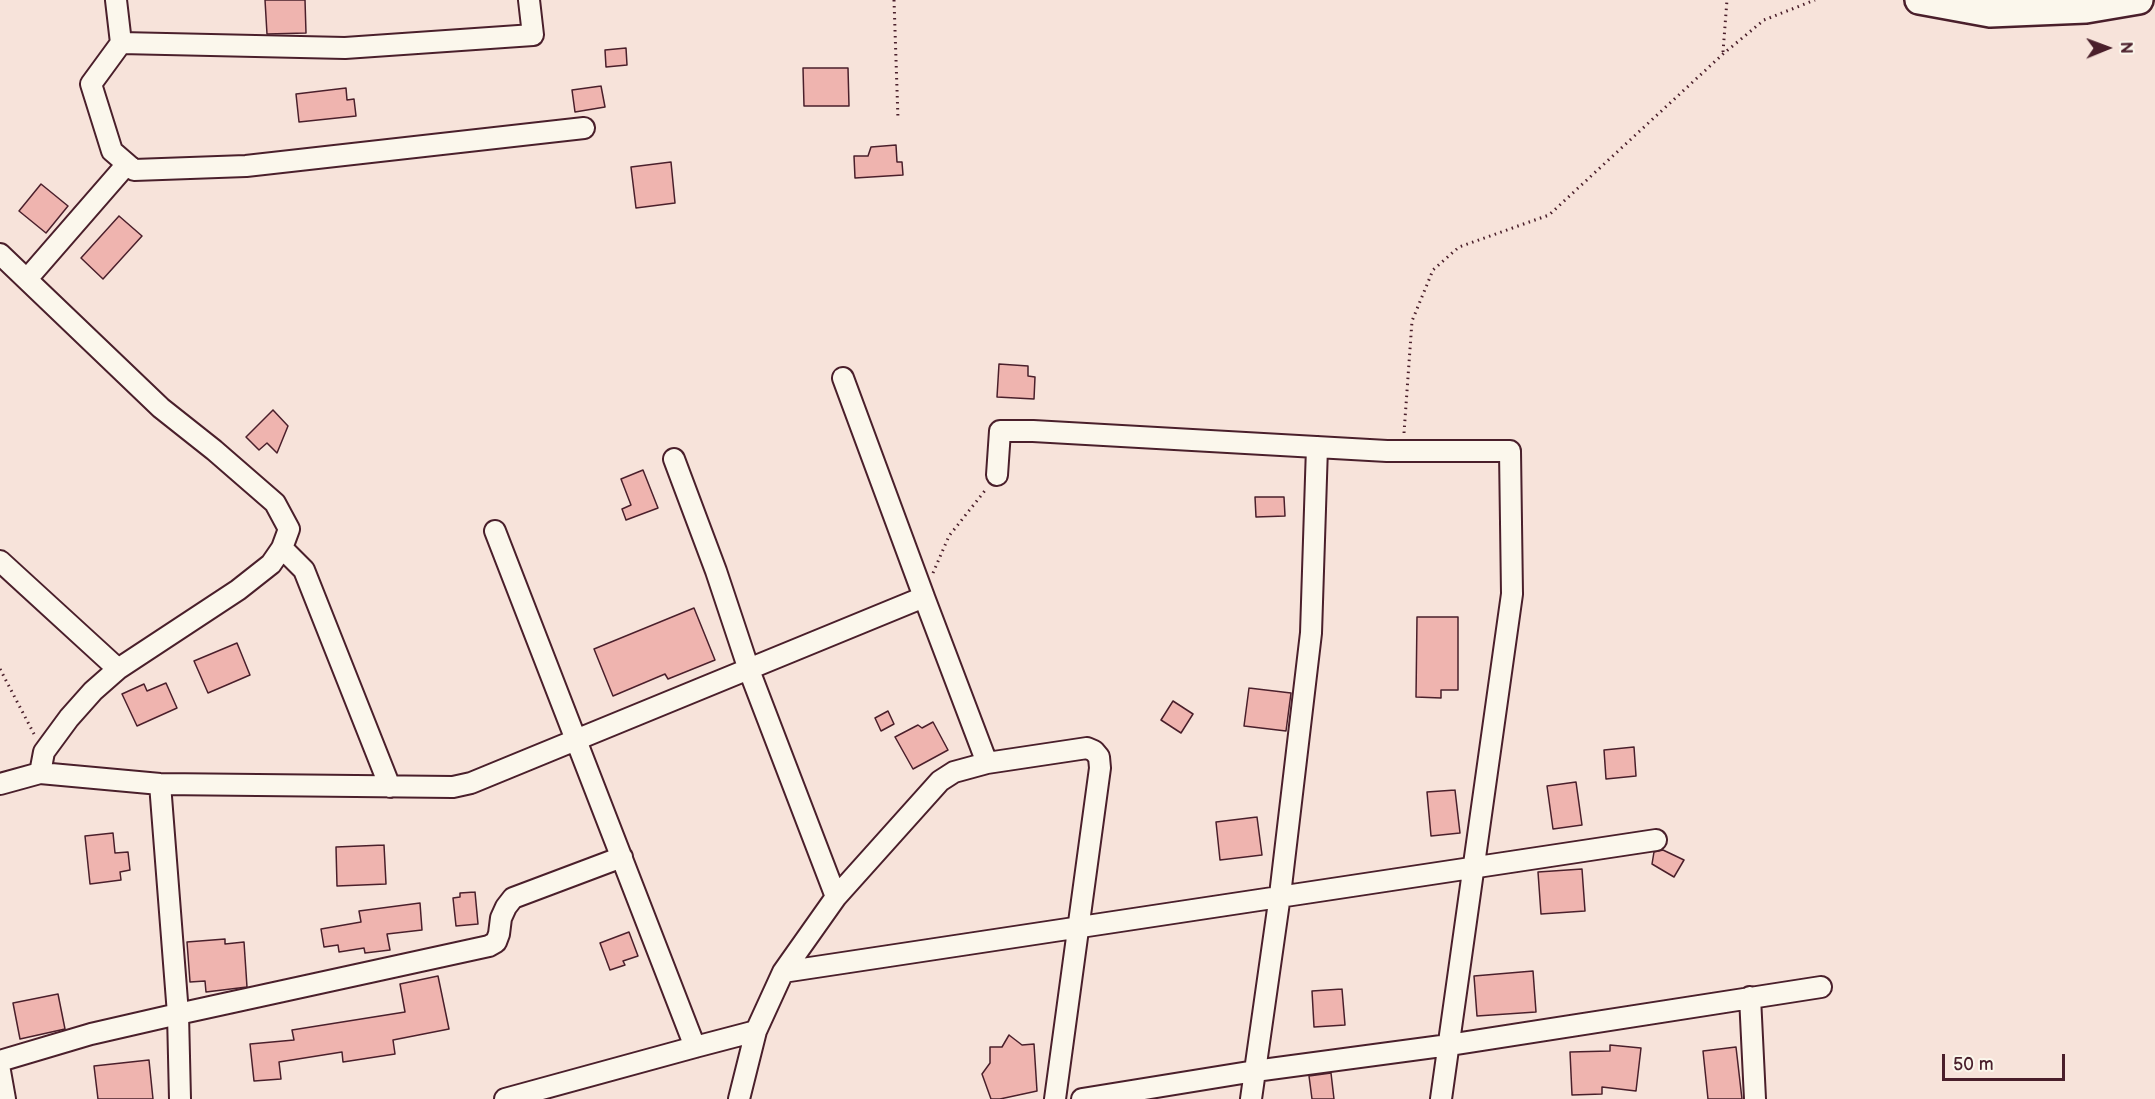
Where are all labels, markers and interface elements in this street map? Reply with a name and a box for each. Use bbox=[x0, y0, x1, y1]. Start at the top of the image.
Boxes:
north arrow bbox=[2077, 18, 2137, 78]
text: N bbox=[2116, 41, 2135, 54]
scale bar bbox=[1945, 1042, 2068, 1080]
text: 50 m bbox=[1953, 1054, 1994, 1075]

